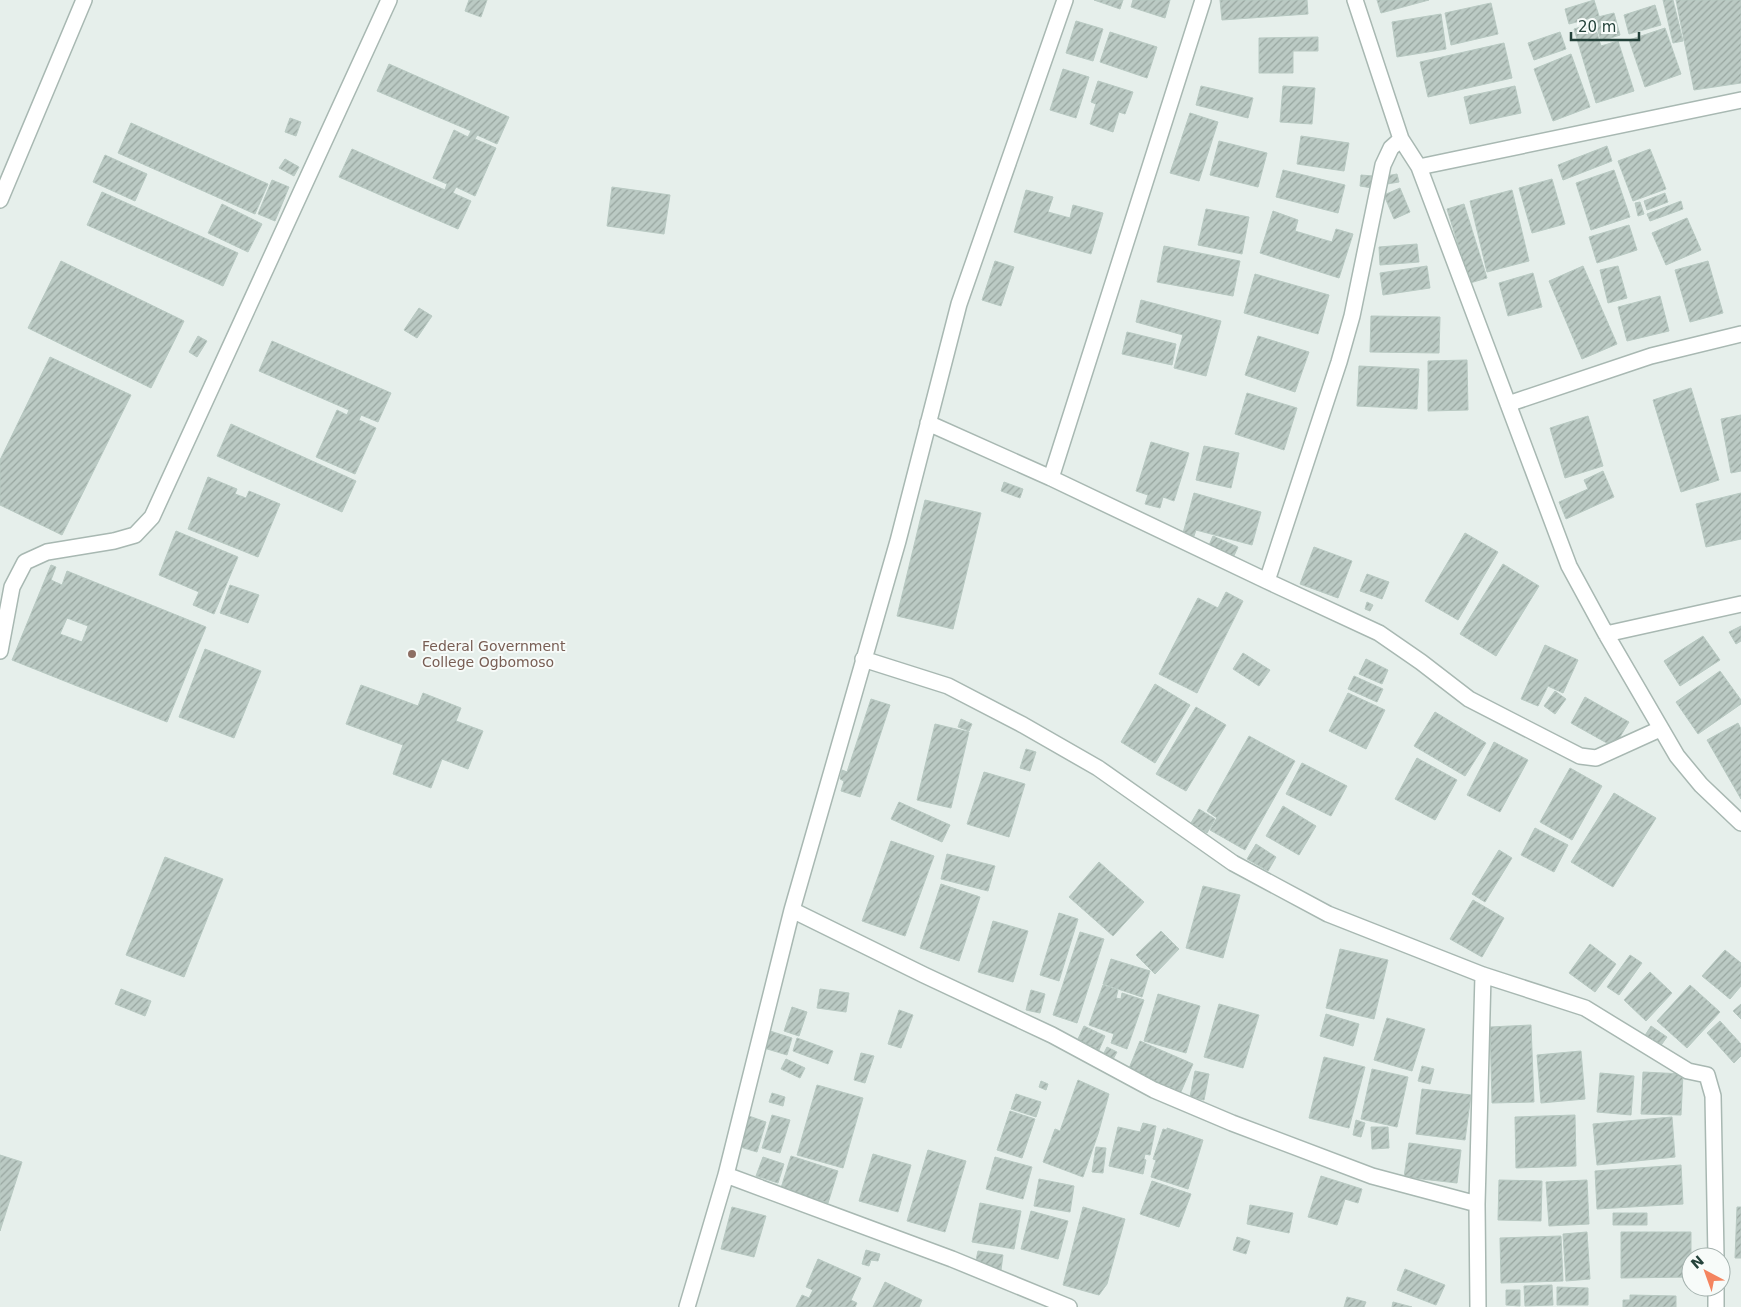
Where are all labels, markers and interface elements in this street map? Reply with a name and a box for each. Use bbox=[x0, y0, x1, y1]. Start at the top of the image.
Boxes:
scale bar bbox=[1571, 10, 1638, 42]
text: 20 m bbox=[1578, 18, 1616, 36]
place label: Federal Government College Ogbomoso bbox=[422, 638, 566, 670]
marker: Federal Government College Ogbomoso bbox=[406, 648, 418, 660]
north arrow bbox=[1681, 1247, 1731, 1297]
text: N bbox=[1688, 1252, 1707, 1272]

